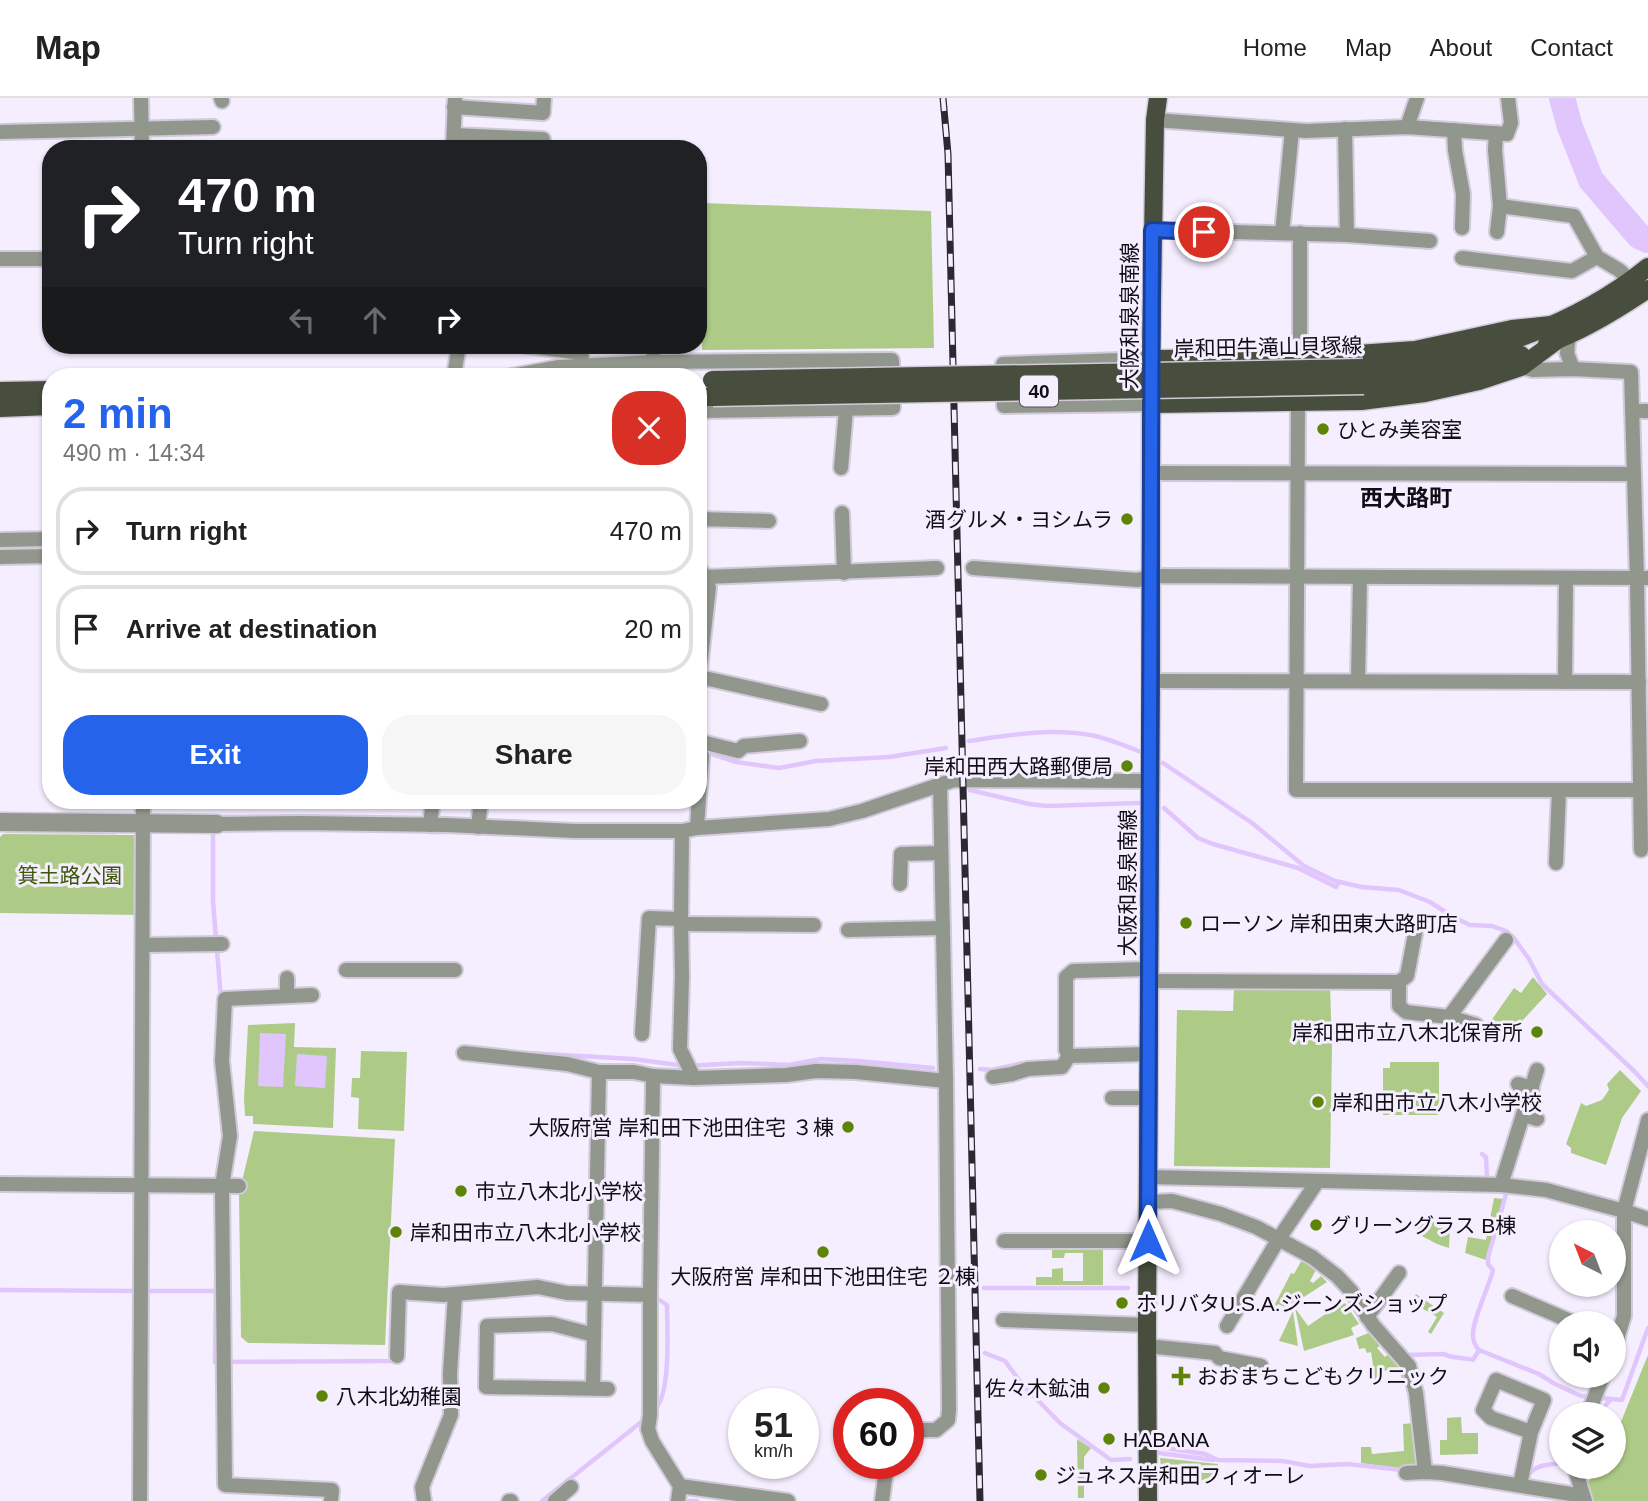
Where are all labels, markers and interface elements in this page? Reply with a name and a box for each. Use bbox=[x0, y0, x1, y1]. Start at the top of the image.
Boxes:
text: Map bbox=[35, 29, 101, 66]
text: Home bbox=[1243, 34, 1307, 61]
text: Map bbox=[1345, 34, 1392, 61]
text: About bbox=[1430, 34, 1492, 61]
text: Contact bbox=[1530, 34, 1613, 61]
icon: right bbox=[63, 168, 154, 259]
text: 470 m bbox=[178, 168, 317, 222]
pin bbox=[1174, 202, 1234, 262]
icon: arrive bbox=[1185, 213, 1223, 251]
text: Turn right bbox=[178, 225, 314, 261]
street label: 大阪和泉泉南線 bbox=[1118, 243, 1141, 390]
icon: left bbox=[283, 301, 321, 339]
icon: ahead bbox=[356, 301, 394, 339]
icon: right bbox=[429, 301, 467, 339]
street label: 岸和田牛滝山貝塚線 bbox=[1173, 334, 1363, 360]
road number: 40 bbox=[1020, 376, 1058, 406]
text: 2 min bbox=[63, 390, 173, 437]
button: close bbox=[612, 391, 686, 465]
place label: ひとみ美容室 bbox=[1337, 418, 1462, 441]
marker: ひとみ美容室 bbox=[1315, 421, 1331, 437]
text: 490 m · 14:34 bbox=[63, 440, 205, 466]
district label: 西大路町 bbox=[1360, 485, 1452, 511]
place label: 酒グルメ・ヨシムラ bbox=[925, 508, 1113, 531]
marker: 酒グルメ・ヨシムラ bbox=[1119, 511, 1135, 527]
icon: right bbox=[67, 512, 105, 550]
text: Turn right bbox=[126, 516, 247, 546]
text: 470 m bbox=[610, 516, 682, 546]
icon: arrive bbox=[67, 610, 105, 648]
text: Arrive at destination bbox=[126, 614, 377, 644]
text: 20 m bbox=[624, 614, 682, 644]
button: Exit bbox=[63, 715, 368, 795]
button: Share bbox=[382, 715, 686, 795]
place label: 岸和田西大路郵便局 bbox=[924, 755, 1113, 778]
marker: 岸和田西大路郵便局 bbox=[1119, 758, 1135, 774]
street label: 大阪和泉泉南線 bbox=[1116, 810, 1139, 957]
park label: 箕土路公園 bbox=[18, 864, 123, 887]
place label: ローソン 岸和田東大路町店 bbox=[1200, 912, 1458, 935]
marker: ローソン 岸和田東大路町店 bbox=[1178, 915, 1194, 931]
place label: 岸和田市立八木北保育所 bbox=[1292, 1021, 1523, 1044]
marker: 岸和田市立八木北保育所 bbox=[1529, 1024, 1545, 1040]
place label: 岸和田市立八木小学校 bbox=[1332, 1091, 1542, 1114]
marker: 岸和田市立八木小学校 bbox=[1310, 1094, 1326, 1110]
place label: 大阪府営 岸和田下池田住宅 ３棟 bbox=[528, 1116, 834, 1139]
marker: 大阪府営 岸和田下池田住宅 ３棟 bbox=[840, 1119, 856, 1135]
place label: 市立八木北小学校 bbox=[475, 1180, 643, 1203]
marker: 市立八木北小学校 bbox=[453, 1183, 469, 1199]
position arrow bbox=[1111, 1204, 1185, 1278]
place label: グリーングラス B棟 bbox=[1330, 1214, 1516, 1237]
marker: グリーングラス B棟 bbox=[1308, 1217, 1324, 1233]
north arrow bbox=[1549, 1220, 1626, 1297]
map controls bbox=[1549, 1220, 1626, 1479]
place label: 岸和田市立八木北小学校 bbox=[410, 1221, 641, 1244]
marker: 岸和田市立八木北小学校 bbox=[388, 1224, 404, 1240]
marker: 大阪府営 岸和田下池田住宅 ２棟 bbox=[815, 1244, 831, 1260]
place label: 大阪府営 岸和田下池田住宅 ２棟 bbox=[670, 1265, 976, 1288]
place label: ホリバタU.S.A.ジーンズショップ bbox=[1136, 1292, 1447, 1315]
marker: ホリバタU.S.A.ジーンズショップ bbox=[1114, 1295, 1130, 1311]
button: sound bbox=[1549, 1311, 1626, 1388]
place label: おおまちこどもクリニック bbox=[1197, 1365, 1449, 1388]
marker: おおまちこどもクリニック bbox=[1171, 1366, 1191, 1386]
place label: 佐々木鉱油 bbox=[985, 1377, 1090, 1400]
marker: 佐々木鉱油 bbox=[1096, 1380, 1112, 1396]
place label: 八木北幼稚園 bbox=[336, 1385, 462, 1408]
marker: 八木北幼稚園 bbox=[314, 1388, 330, 1404]
speed limit sign: 60 bbox=[833, 1388, 924, 1479]
button: layers bbox=[1549, 1402, 1626, 1479]
text: 51 bbox=[754, 1405, 793, 1444]
place label: HABANA bbox=[1123, 1428, 1209, 1451]
marker: HABANA bbox=[1101, 1431, 1117, 1447]
text: km/h bbox=[754, 1441, 793, 1461]
place label: ジュネス岸和田フィオーレ bbox=[1055, 1464, 1305, 1487]
marker: ジュネス岸和田フィオーレ bbox=[1033, 1467, 1049, 1483]

